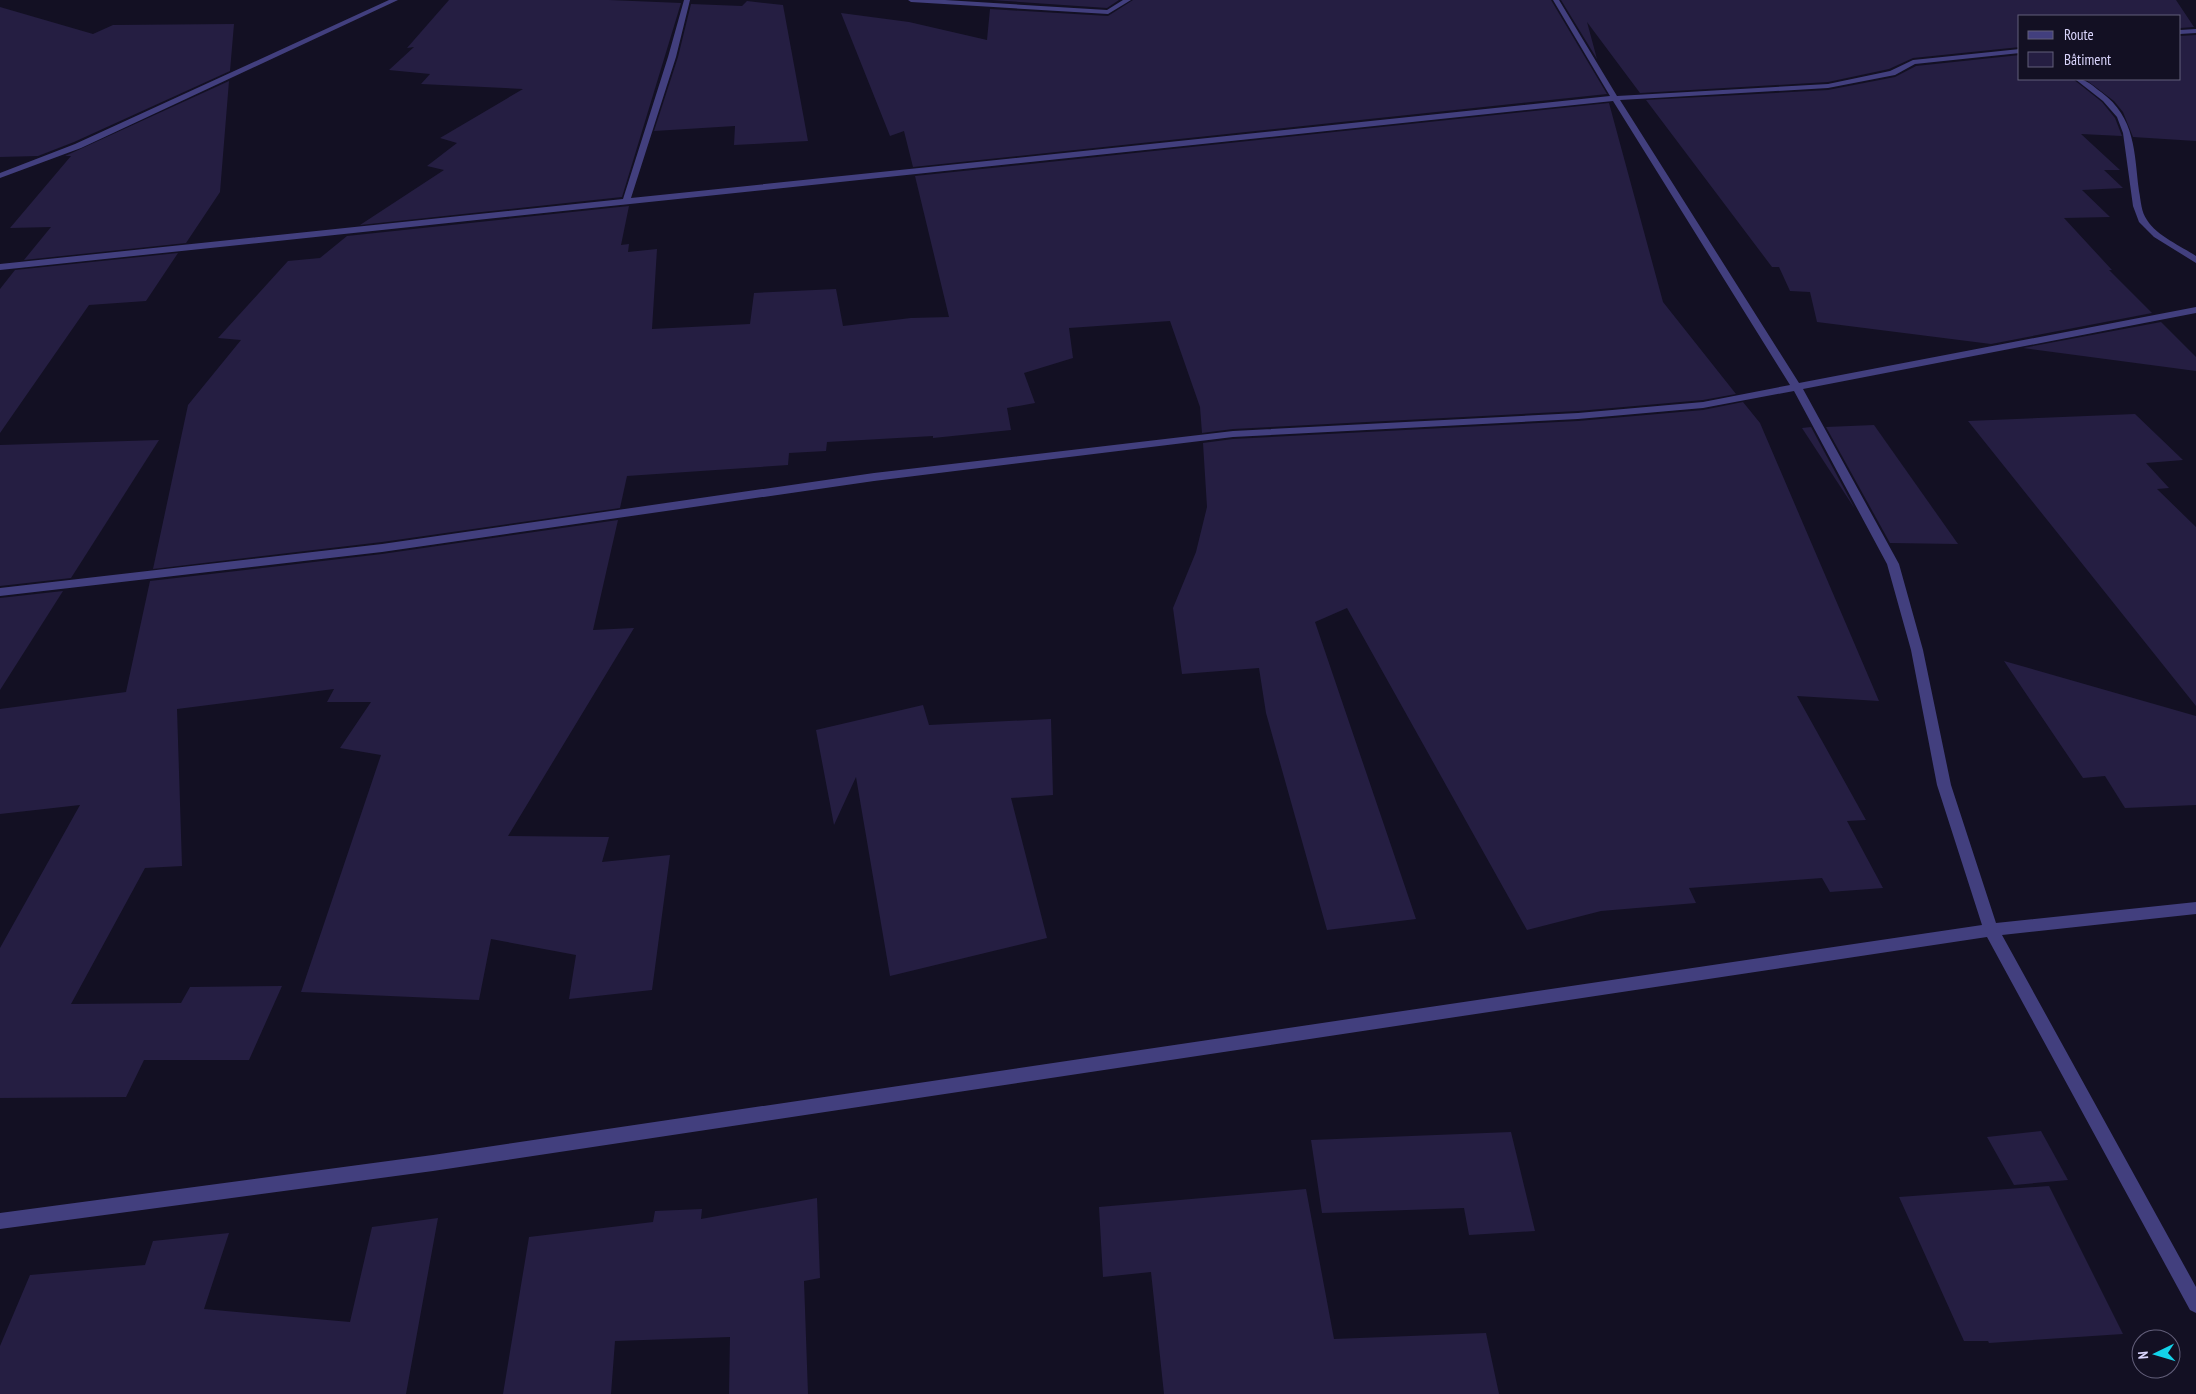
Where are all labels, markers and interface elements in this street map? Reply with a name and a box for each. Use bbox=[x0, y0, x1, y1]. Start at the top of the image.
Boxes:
legend bbox=[2018, 15, 2181, 80]
text: Route bbox=[2064, 25, 2094, 44]
text: Bâtiment bbox=[2064, 50, 2111, 69]
north arrow bbox=[2131, 1329, 2181, 1379]
text: N bbox=[2134, 1351, 2152, 1360]

